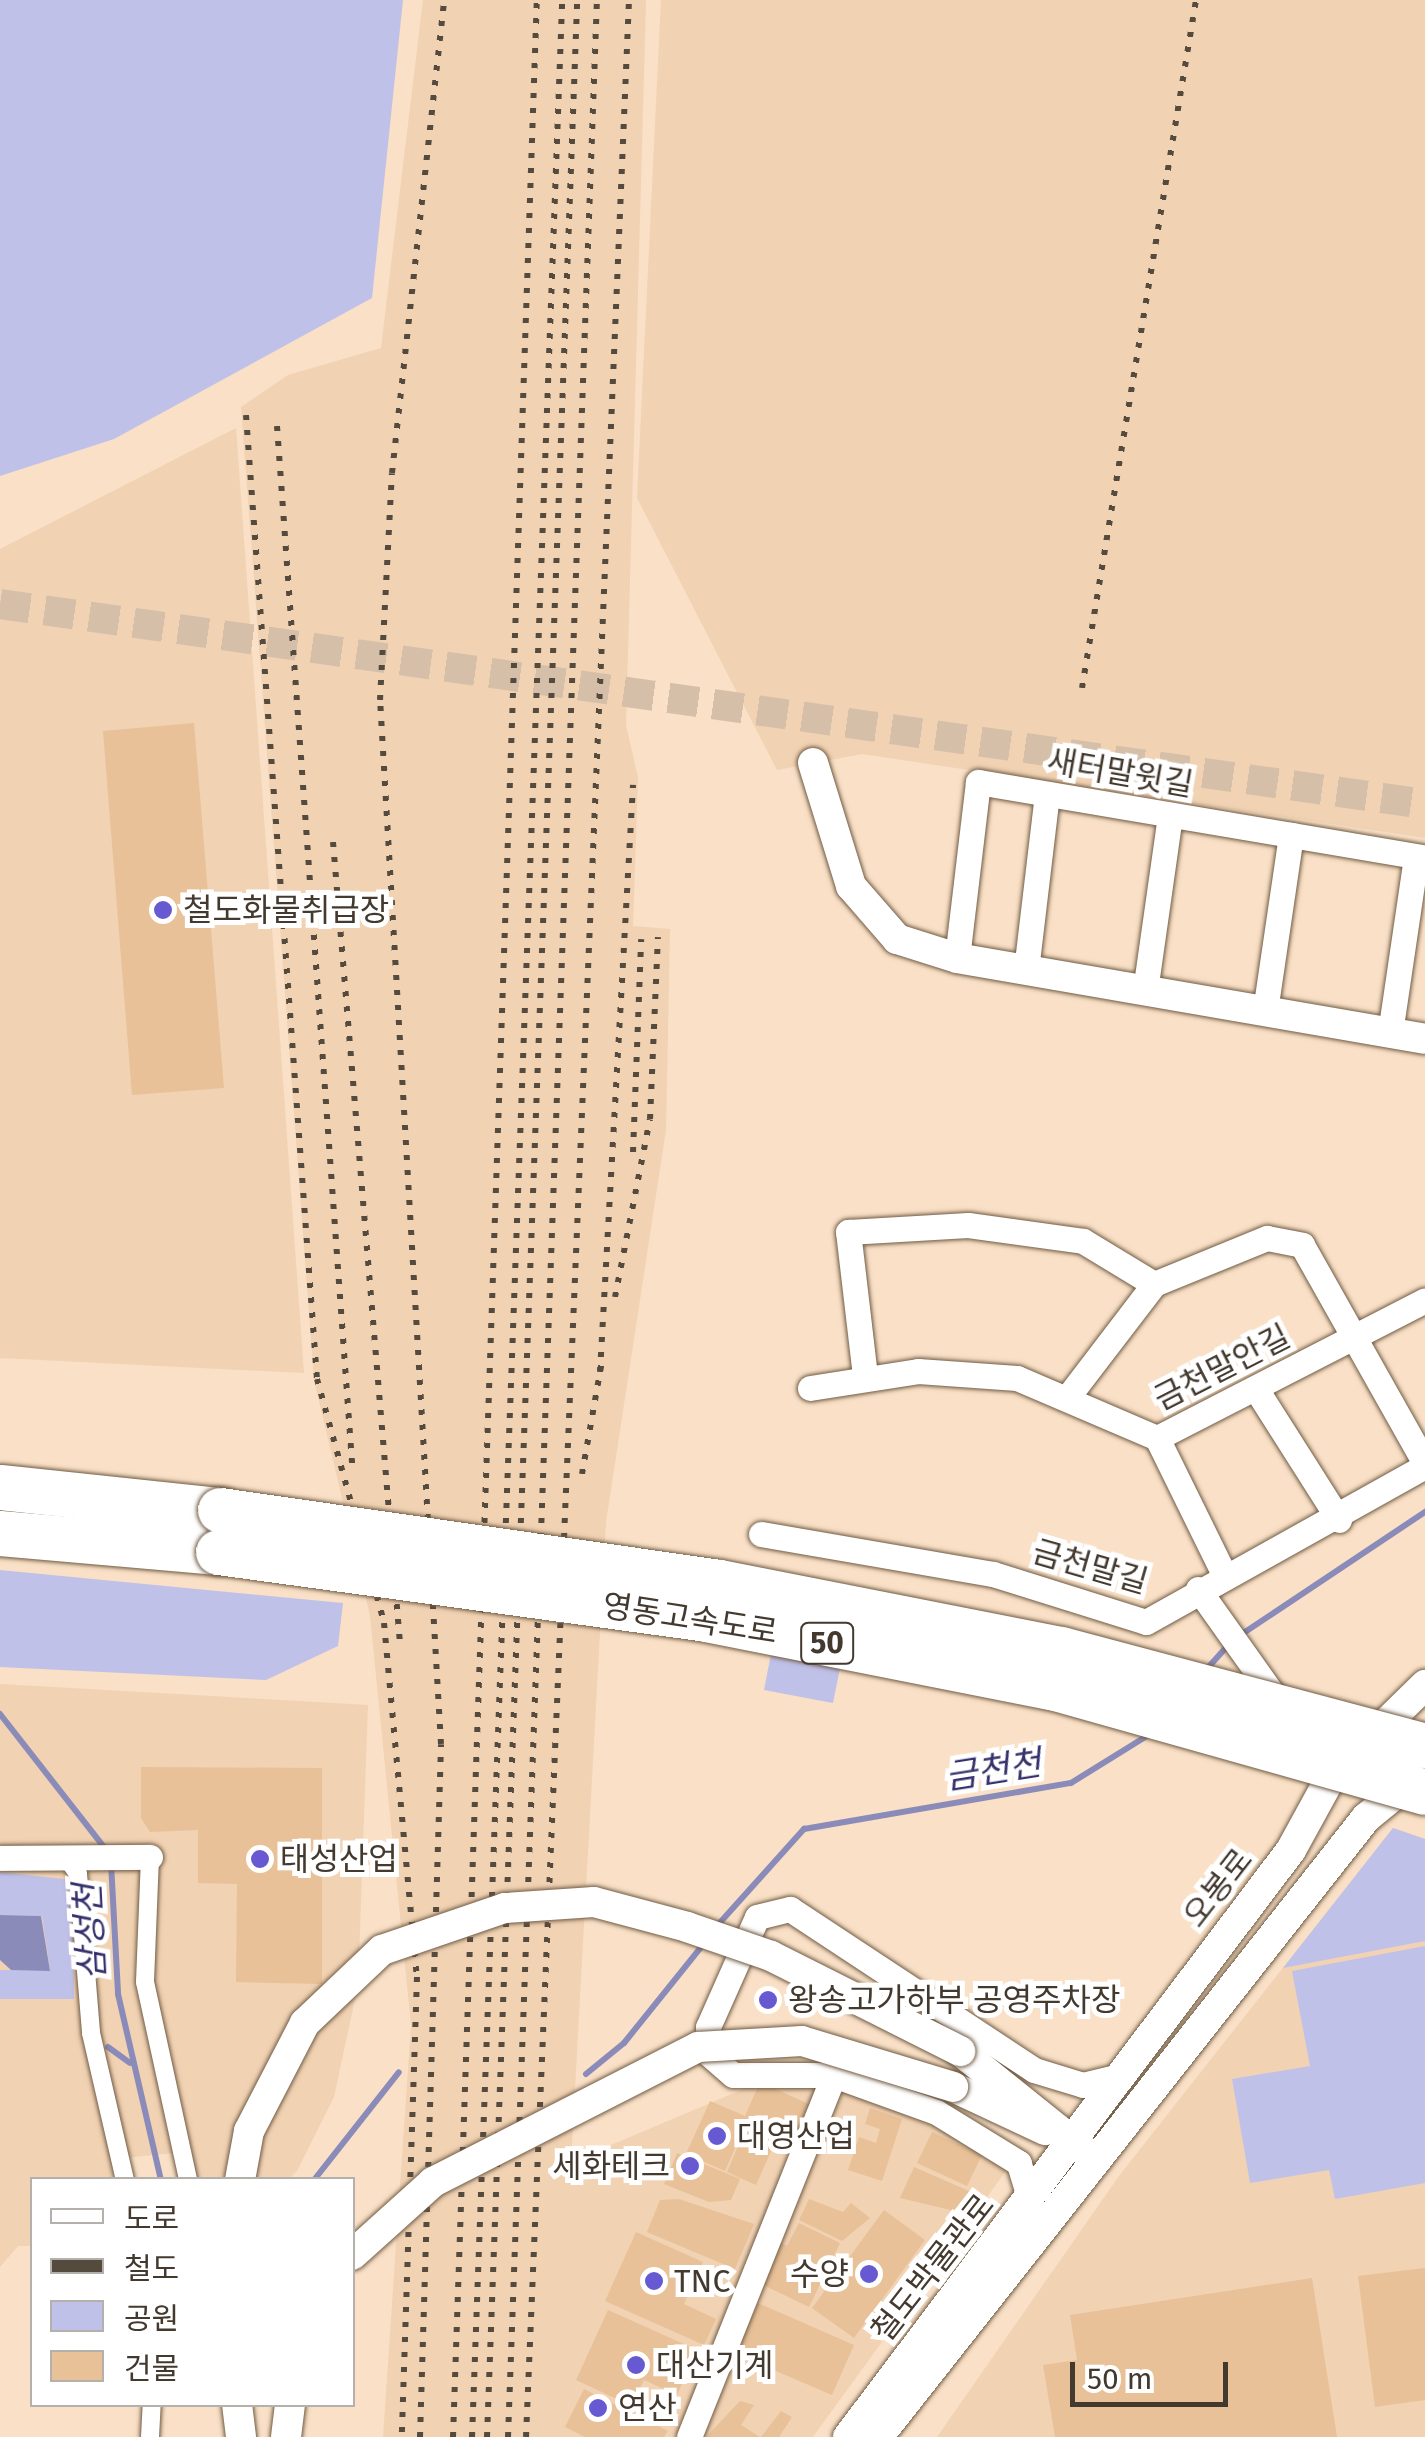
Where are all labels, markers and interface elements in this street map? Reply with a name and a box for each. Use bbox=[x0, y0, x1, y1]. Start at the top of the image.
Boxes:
street label: 새터말윗길 bbox=[1044, 741, 1196, 805]
place label: 철도화물취급장 bbox=[183, 891, 389, 929]
marker: 철도화물취급장 bbox=[152, 899, 174, 921]
street label: 금천말안길 bbox=[1148, 1317, 1296, 1419]
street label: 금천말길 bbox=[1028, 1532, 1152, 1602]
street label: 영동고속도로 bbox=[600, 1586, 780, 1652]
road number: 50 bbox=[800, 1618, 854, 1668]
water label: 금천천 bbox=[942, 1742, 1044, 1798]
place label: 태성산업 bbox=[280, 1840, 398, 1878]
street label: 오봉로 bbox=[1176, 1841, 1260, 1935]
marker: 태성산업 bbox=[249, 1848, 271, 1870]
water label: 삼성천 bbox=[67, 1883, 113, 1981]
place label: 왕송고가하부 공영주차장 bbox=[788, 1981, 1120, 2019]
marker: 왕송고가하부 공영주차장 bbox=[757, 1989, 779, 2011]
place label: 대영산업 bbox=[737, 2117, 855, 2155]
marker: 대영산업 bbox=[706, 2125, 728, 2147]
place label: 세화테크 bbox=[552, 2147, 670, 2185]
marker: 세화테크 bbox=[679, 2155, 701, 2177]
legend bbox=[30, 2177, 355, 2407]
street label: 철도박물관로 bbox=[863, 2187, 1003, 2349]
text: 도로 bbox=[124, 2201, 179, 2237]
text: 철도 bbox=[124, 2251, 179, 2287]
place label: 수양 bbox=[790, 2255, 849, 2293]
place label: TNC bbox=[674, 2262, 730, 2300]
marker: 수양 bbox=[858, 2263, 880, 2285]
marker: TNC bbox=[643, 2270, 665, 2292]
text: 공원 bbox=[124, 2301, 179, 2337]
scale bar bbox=[1075, 2342, 1232, 2404]
place label: 대산기계 bbox=[656, 2346, 774, 2384]
text: 건물 bbox=[124, 2351, 179, 2387]
marker: 대산기계 bbox=[625, 2354, 647, 2376]
text: 50 m bbox=[1087, 2361, 1152, 2397]
place label: 연산 bbox=[618, 2389, 677, 2427]
marker: 연산 bbox=[587, 2397, 609, 2419]

